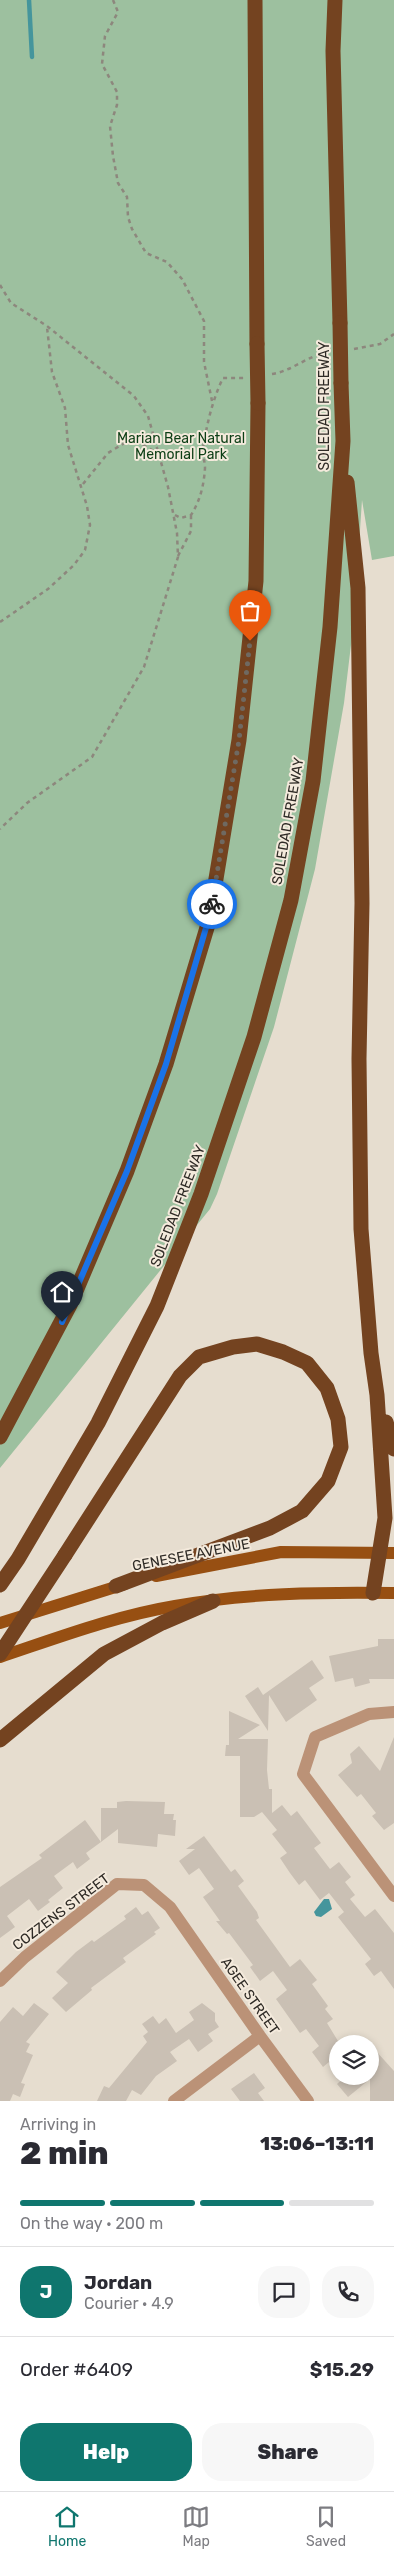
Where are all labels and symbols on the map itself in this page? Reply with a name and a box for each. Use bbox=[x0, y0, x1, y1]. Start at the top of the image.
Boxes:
street label: SOLEDAD FREEWAY bbox=[316, 341, 333, 471]
park label: Marian Bear Natural Memorial Park bbox=[117, 430, 245, 463]
pin bbox=[229, 590, 271, 641]
street label: SOLEDAD FREEWAY bbox=[268, 756, 308, 886]
courier bbox=[187, 879, 237, 929]
street label: SOLEDAD FREEWAY bbox=[147, 1143, 209, 1269]
pin bbox=[41, 1271, 83, 1322]
street label: GENESEE AVENUE bbox=[131, 1535, 251, 1575]
street label: COZZENS STREET bbox=[9, 1870, 113, 1954]
street label: AGEE STREET bbox=[217, 1954, 283, 2038]

